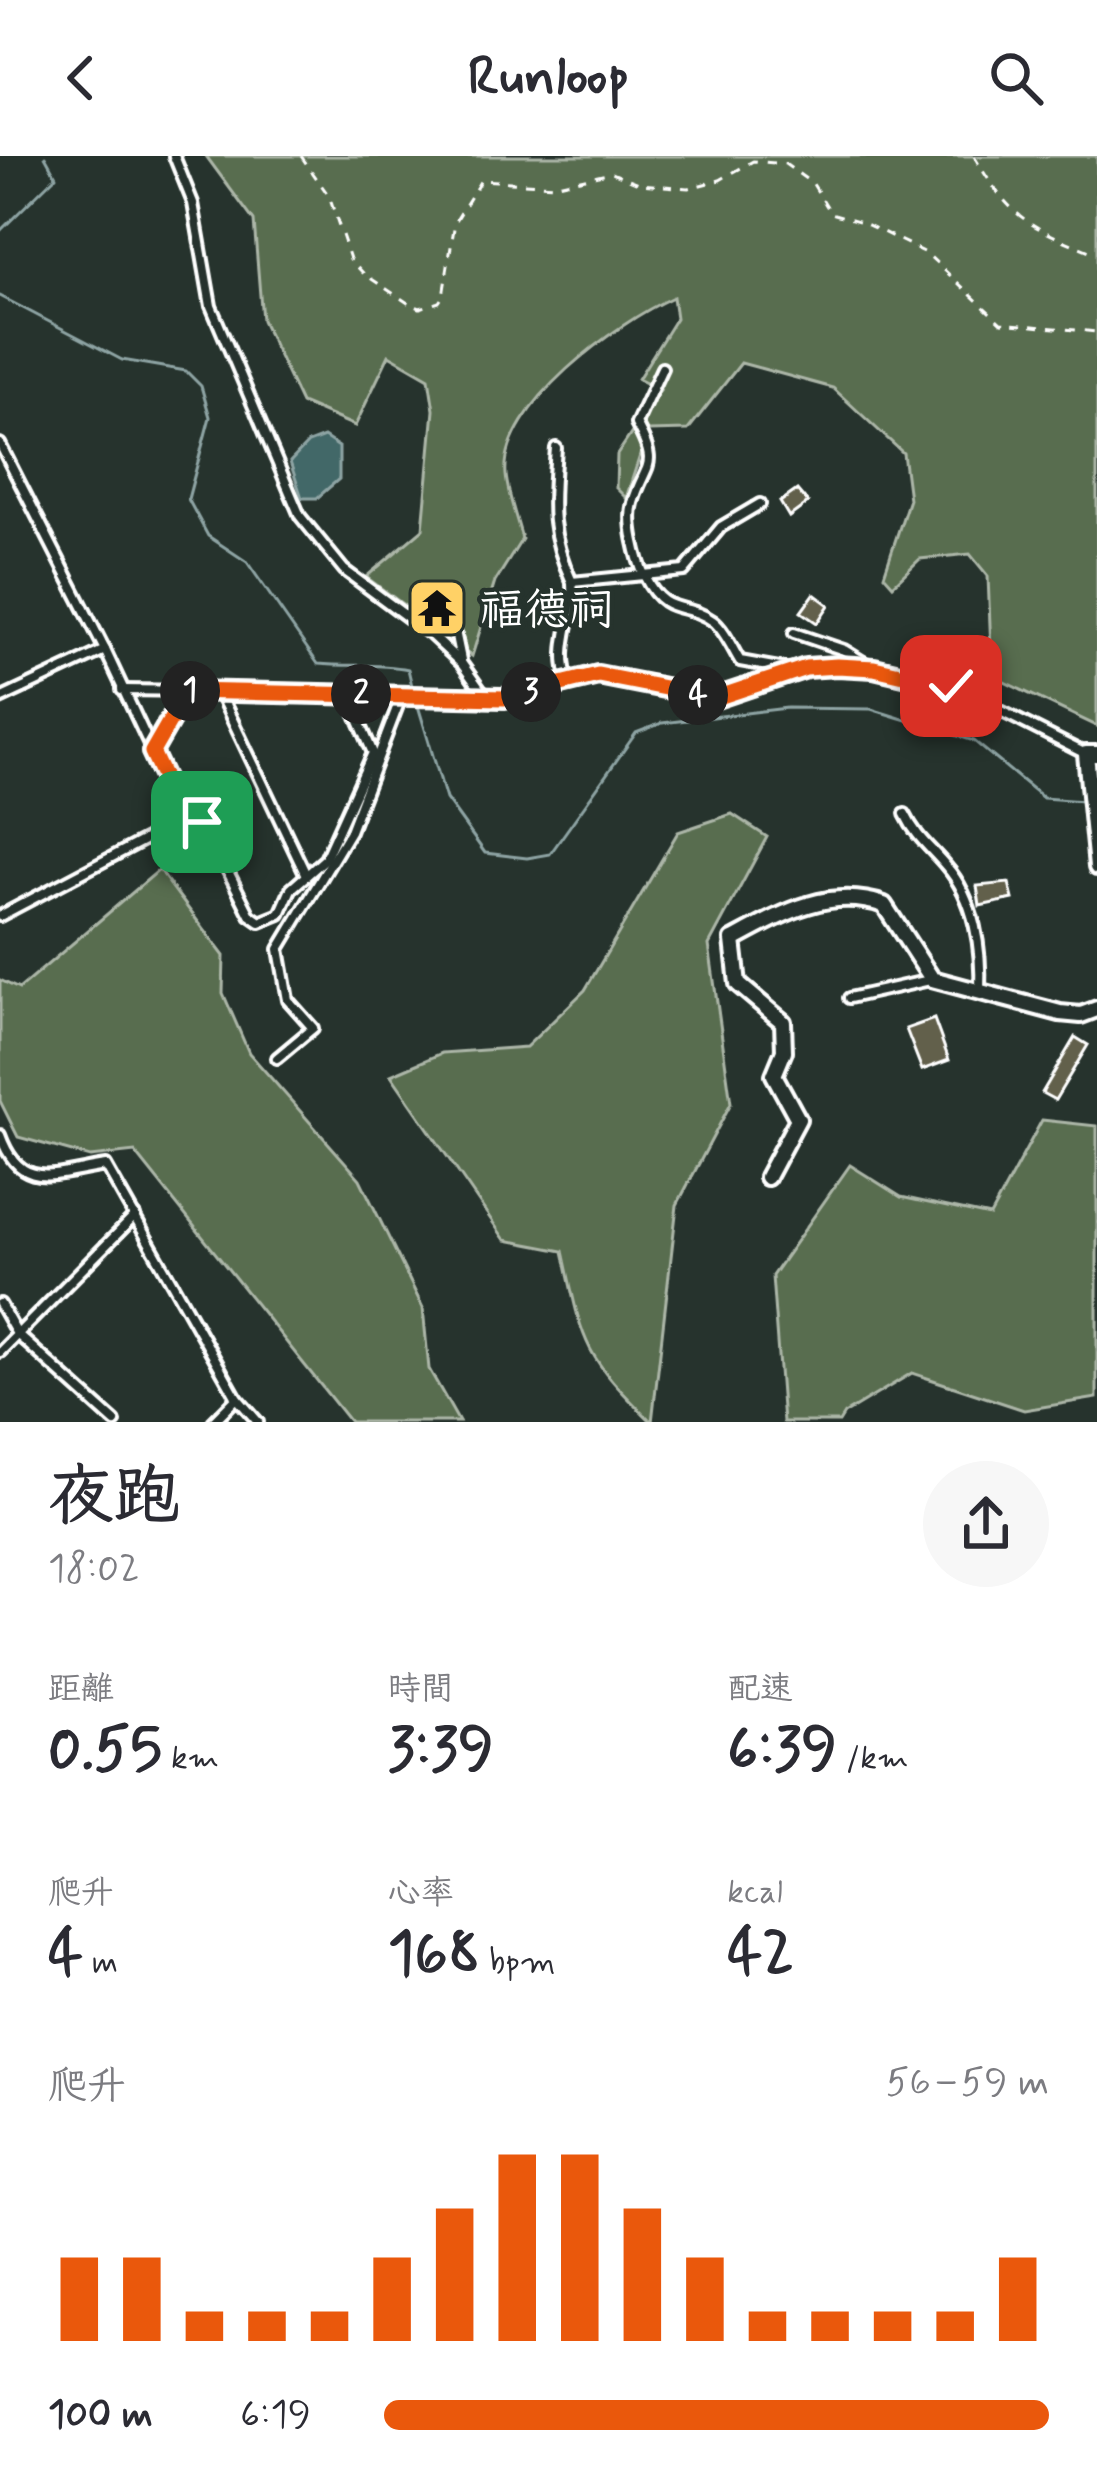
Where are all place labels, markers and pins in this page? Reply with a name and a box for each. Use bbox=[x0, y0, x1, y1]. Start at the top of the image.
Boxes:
temple icon: 福德祠 bbox=[406, 577, 468, 639]
place label: 福德祠 bbox=[479, 582, 614, 641]
pin bbox=[900, 635, 1002, 737]
pin: 1 bbox=[160, 661, 220, 721]
pin: 3 bbox=[501, 662, 561, 722]
pin: 2 bbox=[331, 664, 391, 724]
pin: 4 bbox=[668, 665, 728, 725]
pin bbox=[151, 771, 253, 873]

